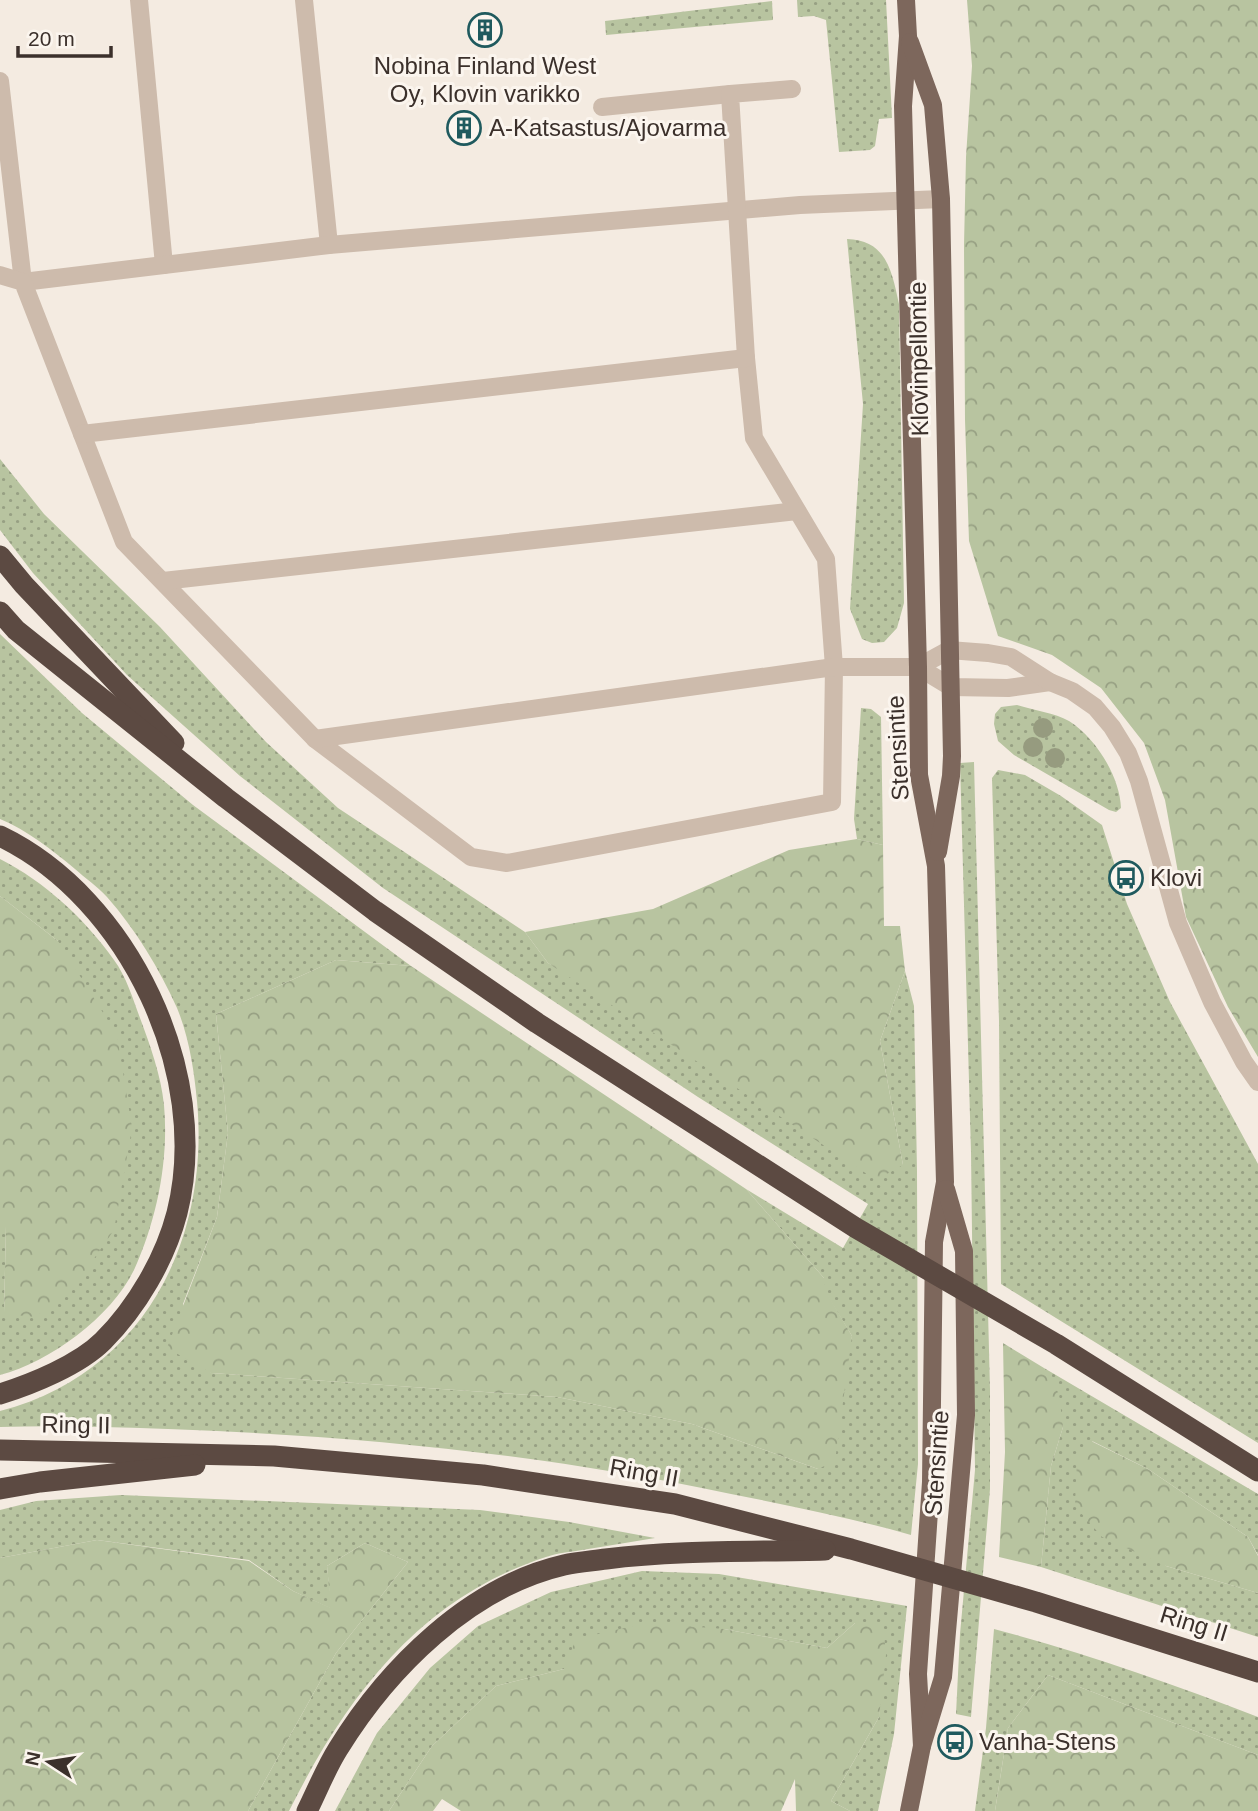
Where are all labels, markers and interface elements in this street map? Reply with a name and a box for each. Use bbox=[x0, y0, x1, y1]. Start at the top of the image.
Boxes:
building icon: Nobina Finland West Oy, Klovin varikko bbox=[466, 11, 504, 49]
scale bar bbox=[18, 14, 110, 58]
text: 20 m bbox=[28, 27, 75, 50]
place label: Nobina Finland West Oy, Klovin varikko bbox=[374, 52, 597, 107]
building icon: A-Katsastus/Ajovarma bbox=[445, 109, 483, 147]
place label: A-Katsastus/Ajovarma bbox=[489, 114, 727, 141]
street label: Klovinpellontie bbox=[904, 281, 933, 437]
street label: Stensintie bbox=[881, 695, 914, 801]
bus stop icon: Klovi bbox=[1107, 859, 1145, 897]
place label: Klovi bbox=[1150, 864, 1202, 891]
street label: Stensintie bbox=[919, 1409, 954, 1516]
street label: Ring II bbox=[41, 1410, 111, 1439]
street label: Ring II bbox=[608, 1453, 681, 1492]
street label: Ring II bbox=[1157, 1600, 1231, 1647]
bus stop icon: Vanha-Stens bbox=[936, 1723, 974, 1761]
north arrow bbox=[14, 1727, 84, 1797]
place label: Vanha-Stens bbox=[979, 1728, 1116, 1755]
text: N bbox=[21, 1750, 45, 1767]

